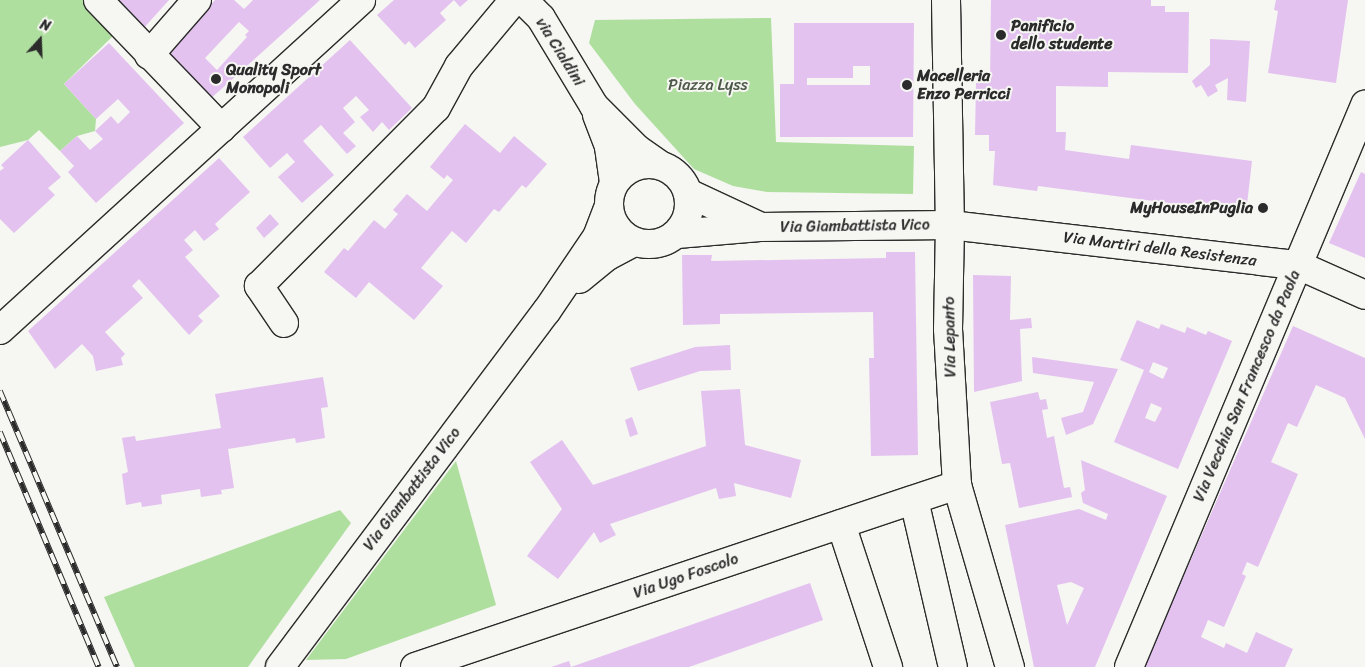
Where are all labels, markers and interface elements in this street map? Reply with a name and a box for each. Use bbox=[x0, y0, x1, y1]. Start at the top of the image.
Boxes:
text: N bbox=[36, 12, 54, 39]
street label: via Cialdini bbox=[531, 14, 589, 90]
north arrow bbox=[15, 15, 65, 65]
place label: Panificio dello studente bbox=[1011, 16, 1112, 54]
marker: Panificio dello studente bbox=[995, 29, 1007, 41]
place label: Quality Sport Monopoli bbox=[226, 60, 321, 98]
place label: Macelleria Enzo Perricci bbox=[917, 66, 1010, 104]
marker: Quality Sport Monopoli bbox=[210, 73, 222, 85]
park label: Piazza Lyss bbox=[668, 75, 748, 95]
marker: Macelleria Enzo Perricci bbox=[901, 79, 913, 91]
place label: MyHouseInPuglia bbox=[1130, 198, 1253, 218]
marker: MyHouseInPuglia bbox=[1257, 202, 1269, 214]
street label: Via Giambattista Vico bbox=[779, 215, 931, 237]
street label: Via Martiri della Resistenza bbox=[1063, 228, 1257, 270]
street label: Via Vecchia San Francesco da Paola bbox=[1190, 268, 1304, 504]
street label: Via Lepanto bbox=[940, 296, 960, 378]
street label: Via Giambattista Vico bbox=[359, 423, 465, 555]
street label: Via Ugo Foscolo bbox=[631, 549, 741, 603]

